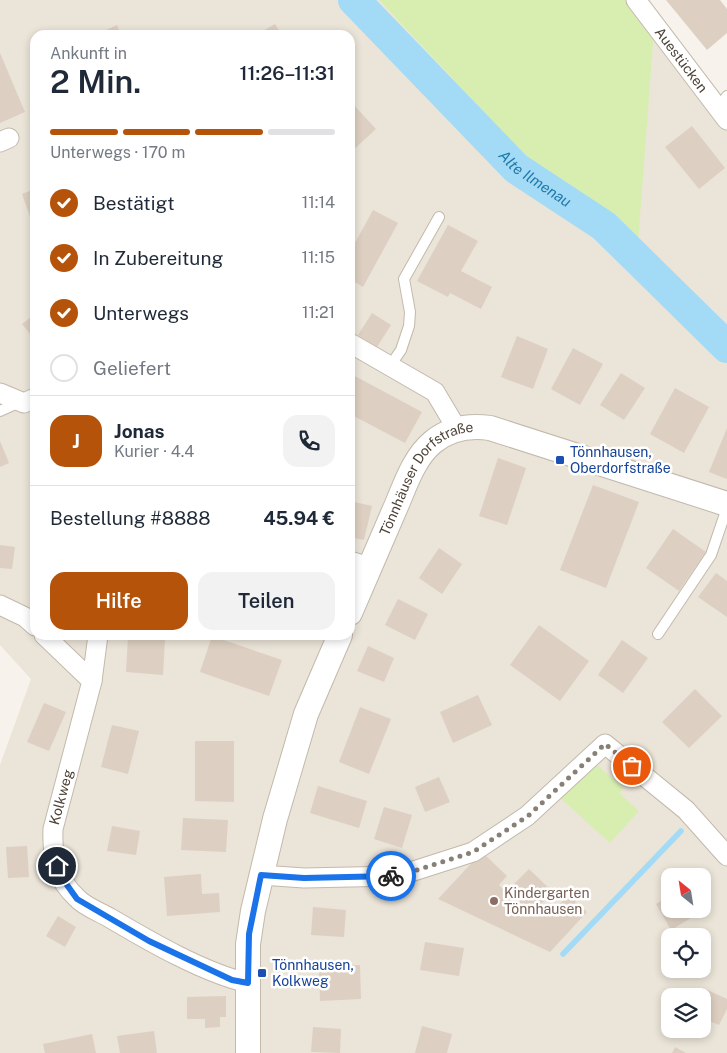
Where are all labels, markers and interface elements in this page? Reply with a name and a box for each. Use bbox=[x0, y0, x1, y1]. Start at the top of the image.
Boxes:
street label: Auestücken bbox=[652, 24, 711, 95]
text: Ankunft in bbox=[50, 44, 127, 63]
text: 11:26–11:31 bbox=[240, 62, 335, 84]
text: 2 Min. bbox=[50, 63, 141, 100]
text: Unterwegs · 170 m bbox=[50, 143, 185, 162]
water label: Alte Ilmenau bbox=[496, 147, 575, 210]
icon: check bbox=[50, 189, 78, 217]
text: Bestätigt bbox=[93, 192, 175, 214]
text: 11:14 bbox=[302, 193, 335, 212]
icon: check bbox=[50, 244, 78, 272]
text: In Zubereitung bbox=[93, 247, 223, 269]
text: 11:15 bbox=[302, 248, 335, 267]
icon: check bbox=[50, 299, 78, 327]
text: Unterwegs bbox=[93, 302, 189, 324]
text: 11:21 bbox=[302, 303, 335, 322]
text: Geliefert bbox=[93, 357, 171, 379]
button: phone bbox=[283, 415, 335, 467]
street label: Tönnhäuser Dorfstraße bbox=[376, 419, 474, 538]
text: Jonas bbox=[114, 420, 164, 442]
text: J bbox=[72, 430, 80, 452]
text: Kurier · 4.4 bbox=[114, 442, 194, 461]
place label: Tönnhausen, Oberdorfstraße bbox=[570, 444, 671, 476]
marker: Tönnhausen, Oberdorfstraße bbox=[554, 454, 566, 466]
text: Bestellung #8888 bbox=[50, 507, 211, 529]
text: 45.94 € bbox=[263, 507, 335, 529]
button: Hilfe bbox=[50, 572, 188, 630]
button: Teilen bbox=[198, 572, 335, 630]
pin bbox=[611, 745, 653, 787]
icon: bag bbox=[618, 752, 646, 780]
street label: Kolkweg bbox=[46, 767, 76, 826]
pin bbox=[36, 845, 78, 887]
courier bbox=[366, 851, 416, 901]
icon: home bbox=[43, 852, 71, 880]
icon: bike bbox=[377, 862, 405, 890]
north arrow bbox=[661, 868, 711, 918]
map controls bbox=[661, 868, 711, 1038]
place label: Kindergarten Tönnhausen bbox=[504, 885, 590, 917]
marker: Kindergarten Tönnhausen bbox=[488, 895, 500, 907]
button: locate bbox=[661, 928, 711, 978]
place label: Tönnhausen, Kolkweg bbox=[272, 957, 354, 989]
marker: Tönnhausen, Kolkweg bbox=[256, 967, 268, 979]
button: layers bbox=[661, 988, 711, 1038]

